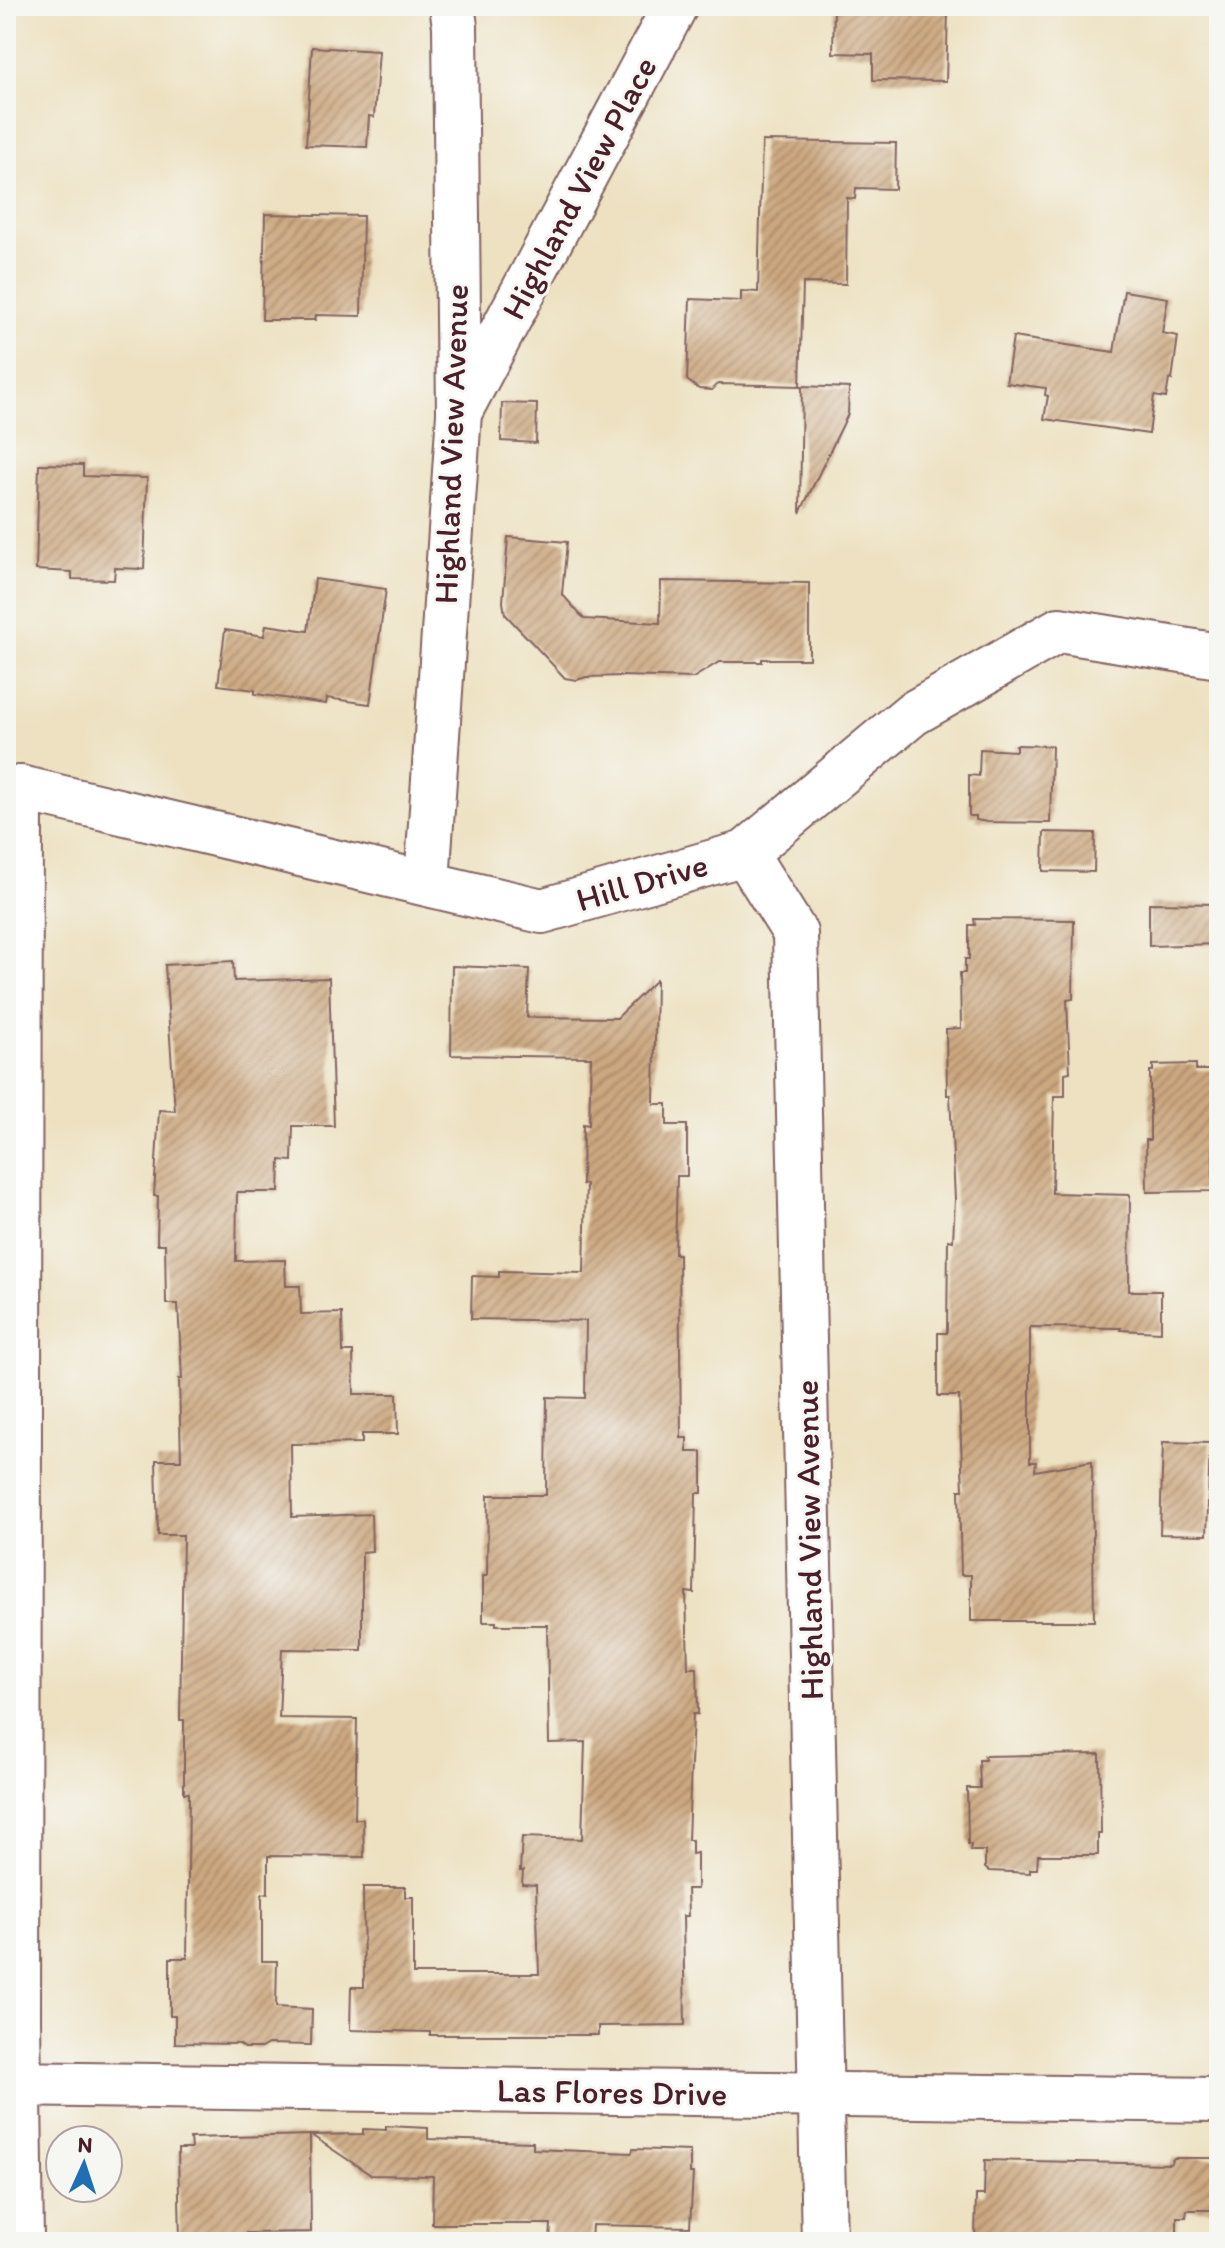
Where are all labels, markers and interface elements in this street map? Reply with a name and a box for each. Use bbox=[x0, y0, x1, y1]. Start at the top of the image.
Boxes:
street label: Highland View Place bbox=[492, 50, 666, 326]
street label: Highland View Avenue bbox=[425, 283, 477, 605]
street label: Hill Drive bbox=[571, 844, 713, 920]
street label: Highland View Avenue bbox=[786, 1379, 832, 1701]
street label: Las Flores Drive bbox=[496, 2069, 728, 2115]
north arrow bbox=[44, 2124, 124, 2204]
text: N bbox=[77, 2131, 93, 2158]

